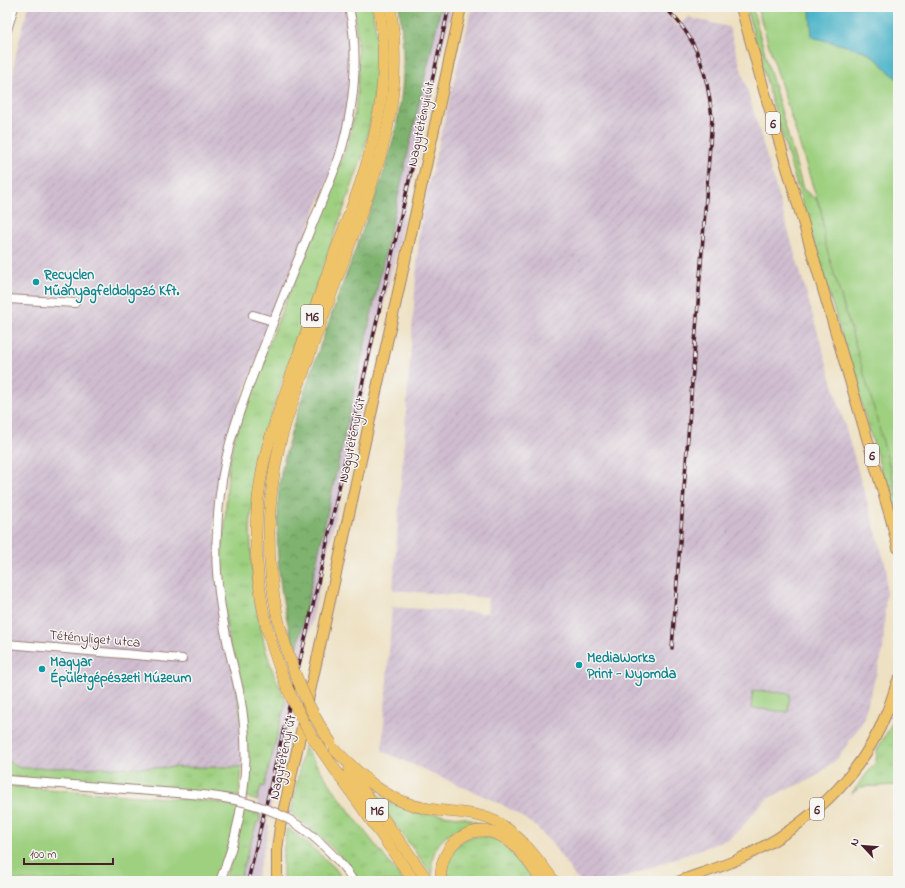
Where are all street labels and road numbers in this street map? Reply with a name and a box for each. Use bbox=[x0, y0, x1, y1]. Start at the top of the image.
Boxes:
street label: Nagytétényi út bbox=[402, 80, 442, 169]
road number: 6 bbox=[766, 112, 780, 134]
road number: M6 bbox=[301, 305, 323, 327]
street label: Nagytétényi út bbox=[333, 396, 373, 485]
road number: 6 bbox=[865, 444, 879, 466]
street label: Tétényliget utca bbox=[48, 625, 141, 655]
street label: Nagytétényi út bbox=[264, 713, 304, 802]
road number: 6 bbox=[810, 798, 824, 820]
road number: M6 bbox=[366, 799, 388, 821]

